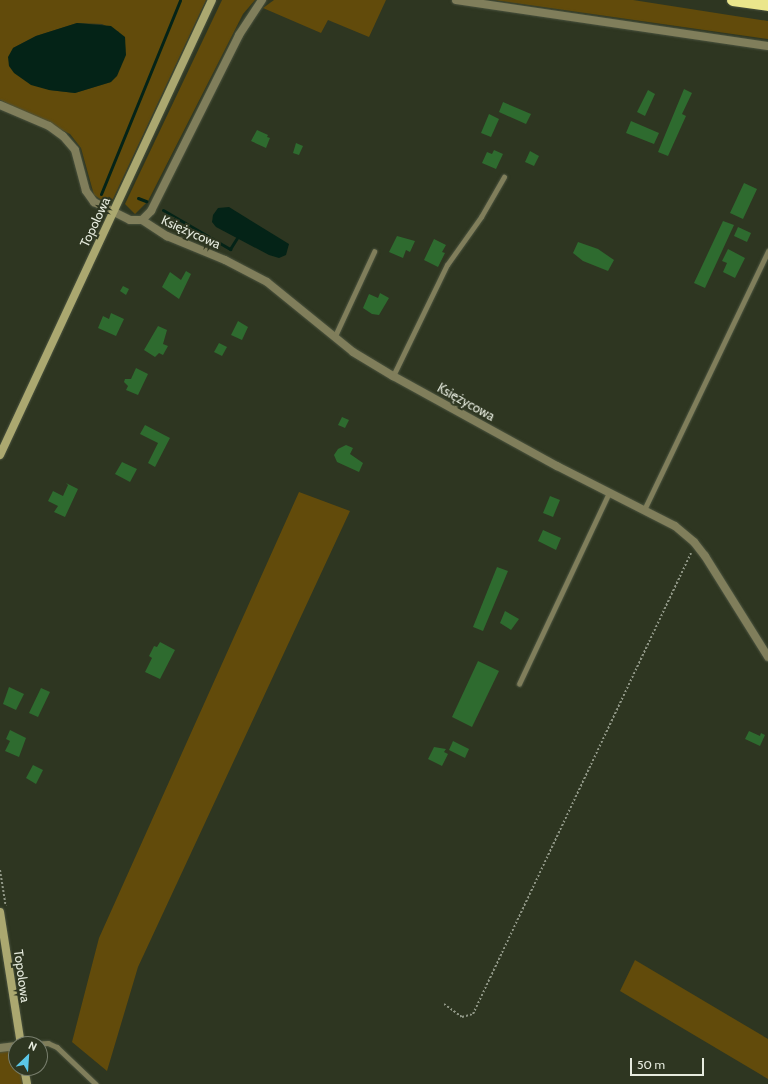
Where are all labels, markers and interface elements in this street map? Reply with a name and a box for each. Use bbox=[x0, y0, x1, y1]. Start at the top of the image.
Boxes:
street label: Topolowa bbox=[77, 195, 113, 249]
street label: Księżycowa bbox=[159, 212, 223, 252]
street label: Księżycowa bbox=[435, 380, 497, 424]
street label: Topolowa bbox=[11, 949, 33, 1003]
north arrow bbox=[8, 1036, 48, 1076]
text: N bbox=[26, 1038, 39, 1054]
scale bar bbox=[632, 1050, 706, 1076]
text: 50 m bbox=[637, 1057, 665, 1072]

